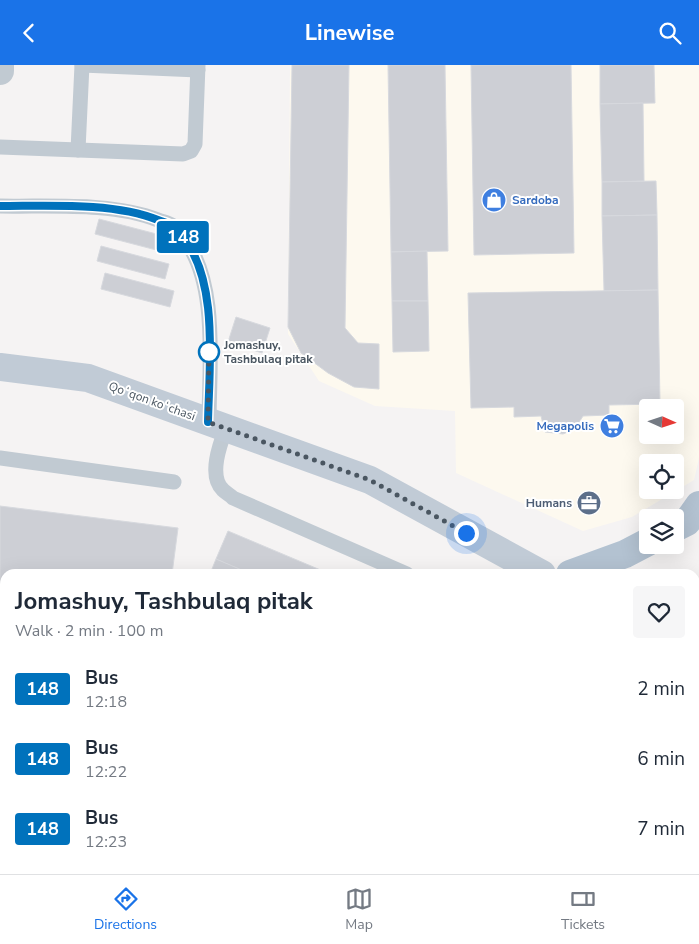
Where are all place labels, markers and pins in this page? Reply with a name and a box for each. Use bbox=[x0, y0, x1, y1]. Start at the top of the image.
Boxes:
shop icon: Sardoba bbox=[481, 187, 507, 213]
place label: Sardoba bbox=[512, 192, 559, 208]
place label: Jomashuy, Tashbulaq pitak bbox=[223, 337, 313, 367]
marker: Jomashuy, Tashbulaq pitak bbox=[198, 341, 220, 363]
supermarket icon: Megapolis bbox=[599, 413, 625, 439]
place label: Megapolis bbox=[536, 418, 594, 434]
office icon: Humans bbox=[576, 490, 602, 516]
place label: Humans bbox=[526, 495, 572, 511]

